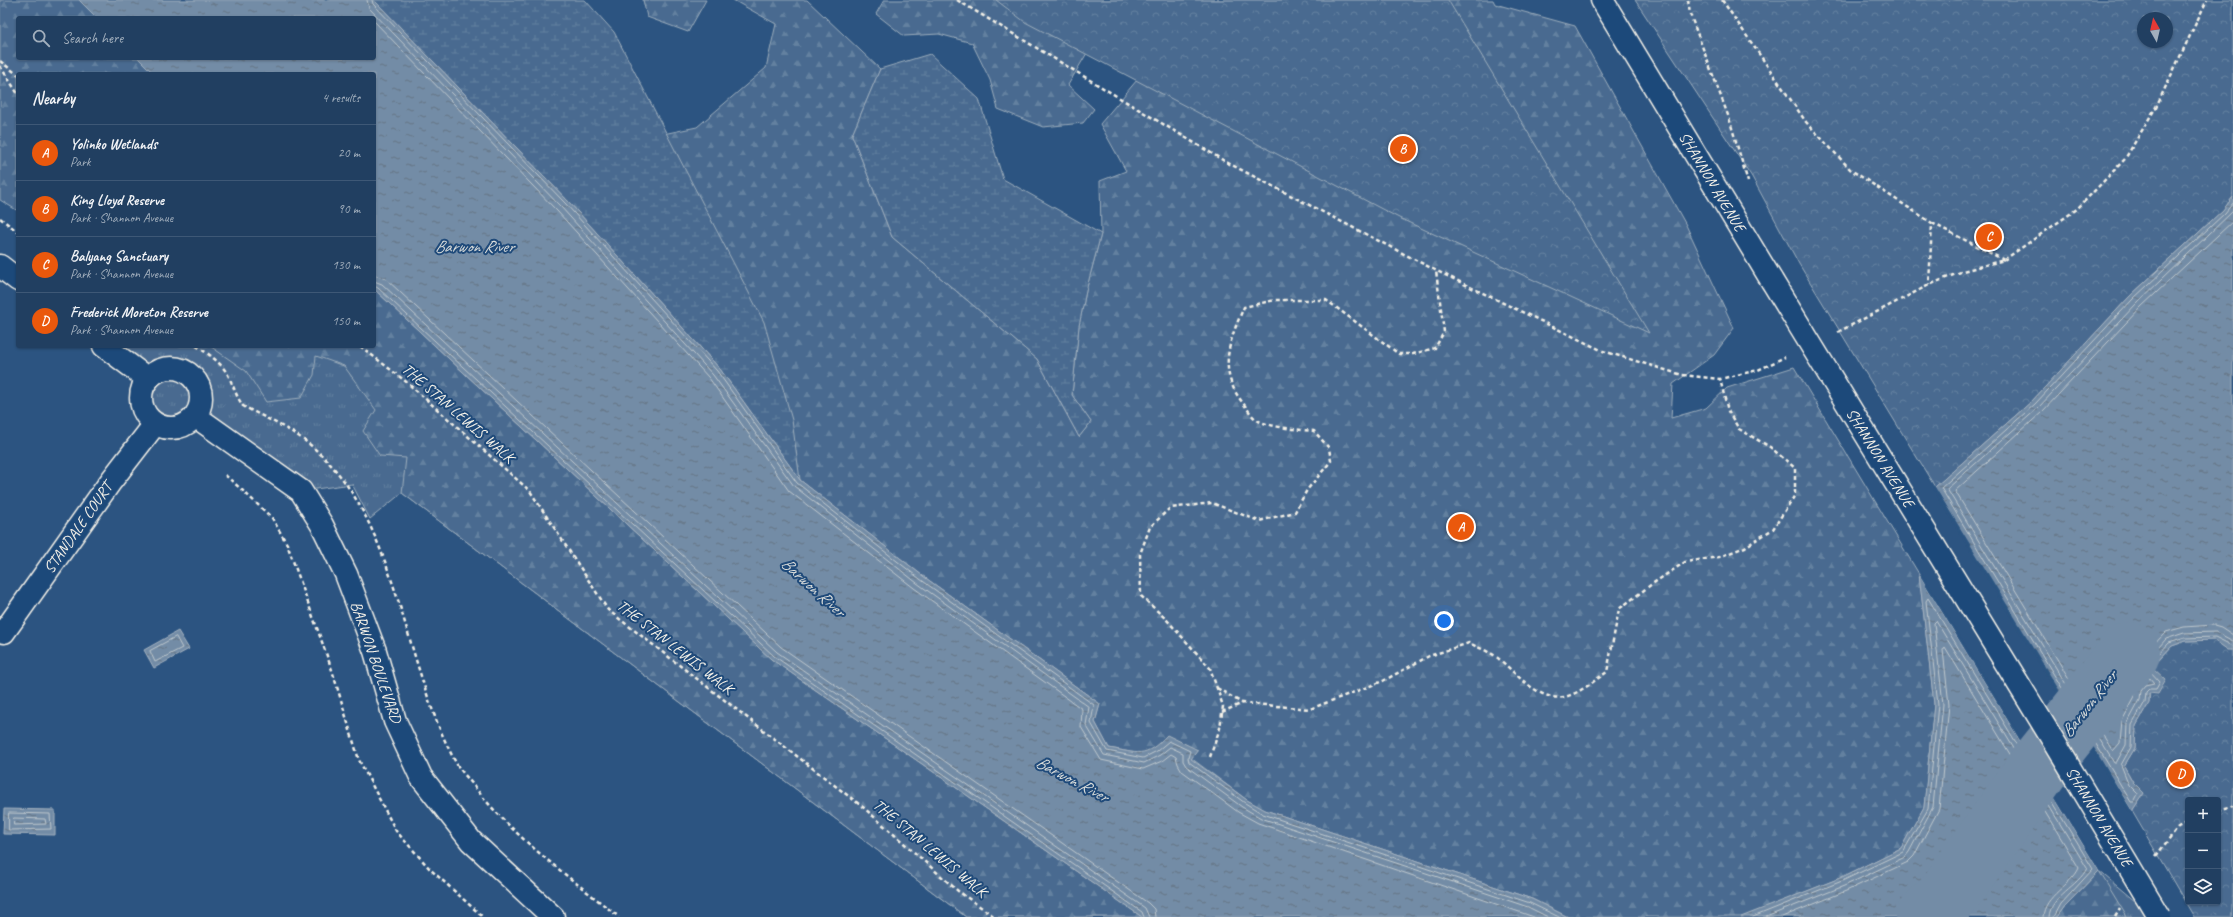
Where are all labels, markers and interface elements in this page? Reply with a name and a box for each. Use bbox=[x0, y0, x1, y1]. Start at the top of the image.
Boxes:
north arrow bbox=[2137, 12, 2173, 48]
search box bbox=[16, 16, 376, 60]
icon: search bbox=[30, 27, 52, 49]
text: Search here bbox=[62, 29, 123, 48]
text: Nearby bbox=[32, 88, 75, 109]
text: 4 results bbox=[322, 90, 360, 106]
street label: SHANNON AVENUE bbox=[1674, 128, 1751, 238]
pin: B bbox=[1390, 134, 1416, 164]
text: Yolinko Wetlands bbox=[70, 135, 157, 154]
text: A bbox=[42, 145, 48, 161]
text: 20 m bbox=[338, 145, 360, 161]
text: Park bbox=[70, 154, 91, 170]
text: King Lloyd Reserve bbox=[70, 191, 164, 210]
text: B bbox=[42, 201, 48, 217]
text: 90 m bbox=[338, 201, 360, 217]
text: Park · Shannon Avenue bbox=[70, 210, 173, 226]
pin: C bbox=[1976, 222, 2002, 252]
water label: Barwon River bbox=[435, 236, 516, 257]
text: Balyang Sanctuary bbox=[70, 247, 168, 266]
text: C bbox=[42, 257, 48, 273]
text: 130 m bbox=[332, 257, 360, 273]
text: Park · Shannon Avenue bbox=[70, 266, 173, 282]
text: Frederick Moreton Reserve bbox=[70, 303, 208, 322]
text: D bbox=[41, 313, 49, 329]
text: 150 m bbox=[332, 313, 360, 329]
text: Park · Shannon Avenue bbox=[70, 322, 173, 338]
street label: THE STAN LEWIS WALK bbox=[398, 359, 521, 469]
street label: SHANNON AVENUE bbox=[1842, 405, 1920, 513]
street label: STANDALE COURT bbox=[39, 476, 119, 577]
pin: A bbox=[1448, 512, 1474, 542]
water label: Barwon River bbox=[777, 553, 851, 623]
street label: THE STAN LEWIS WALK bbox=[613, 595, 740, 701]
street label: BARWON BOULEVARD bbox=[346, 599, 407, 727]
your location bbox=[1434, 611, 1454, 631]
water label: Barwon River bbox=[2057, 664, 2123, 741]
water label: Barwon River bbox=[1032, 751, 1114, 808]
pin: D bbox=[2168, 759, 2194, 789]
street label: SHANNON AVENUE bbox=[2061, 763, 2138, 873]
street label: THE STAN LEWIS WALK bbox=[869, 795, 993, 903]
map controls bbox=[2185, 797, 2221, 905]
button: + bbox=[2185, 797, 2221, 833]
button: − bbox=[2185, 833, 2221, 869]
button: layers bbox=[2185, 869, 2221, 905]

